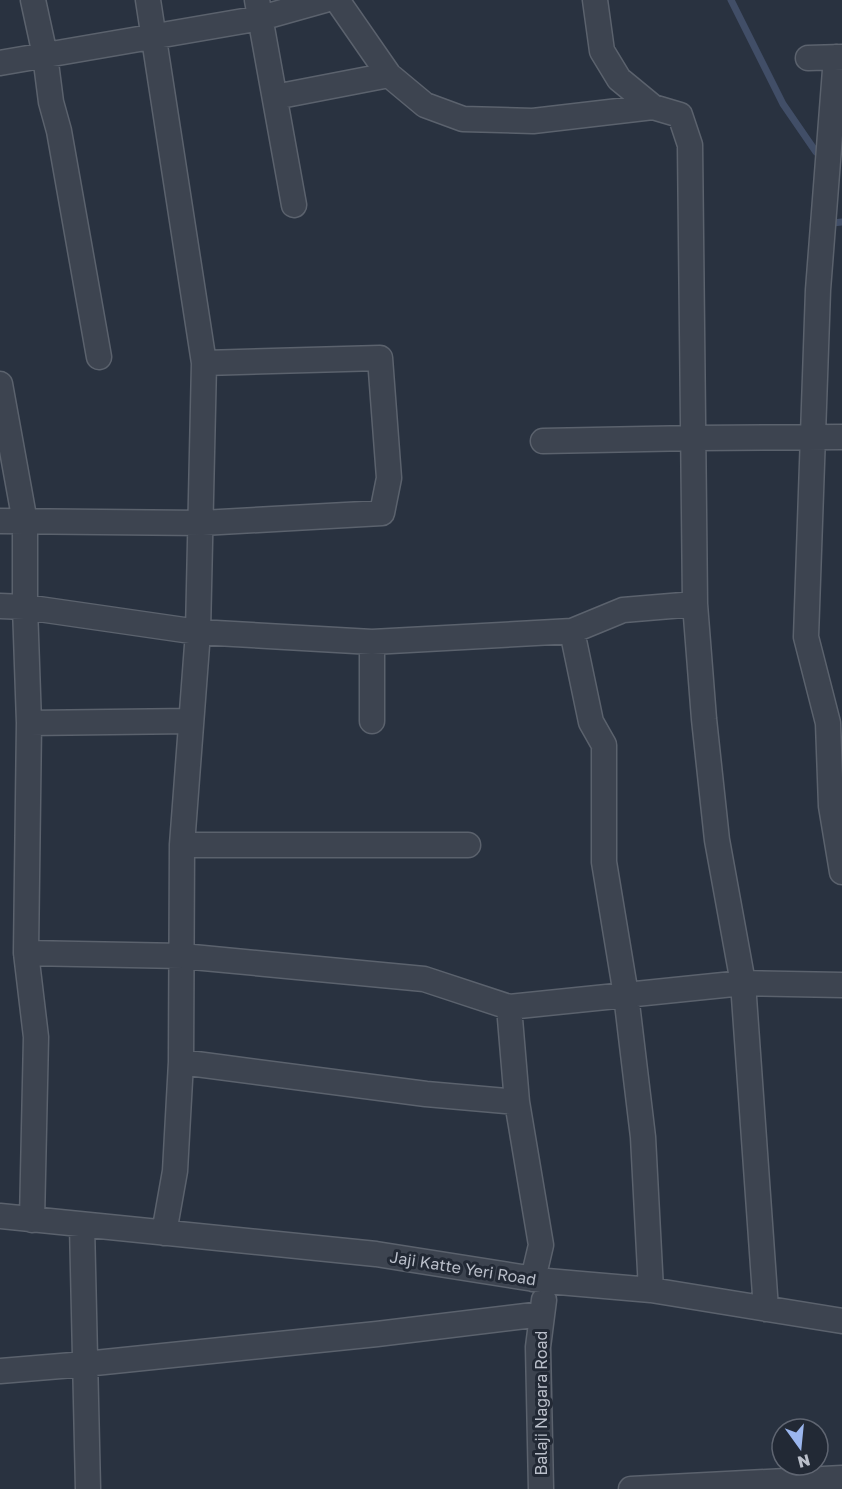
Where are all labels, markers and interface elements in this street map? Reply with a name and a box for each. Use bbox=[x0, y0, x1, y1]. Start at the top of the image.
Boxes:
street label: Jaji Katte Yeri Road bbox=[388, 1247, 538, 1289]
street label: Balaji Nagara Road bbox=[531, 1331, 551, 1475]
north arrow bbox=[770, 1417, 830, 1477]
text: N bbox=[795, 1450, 812, 1473]

